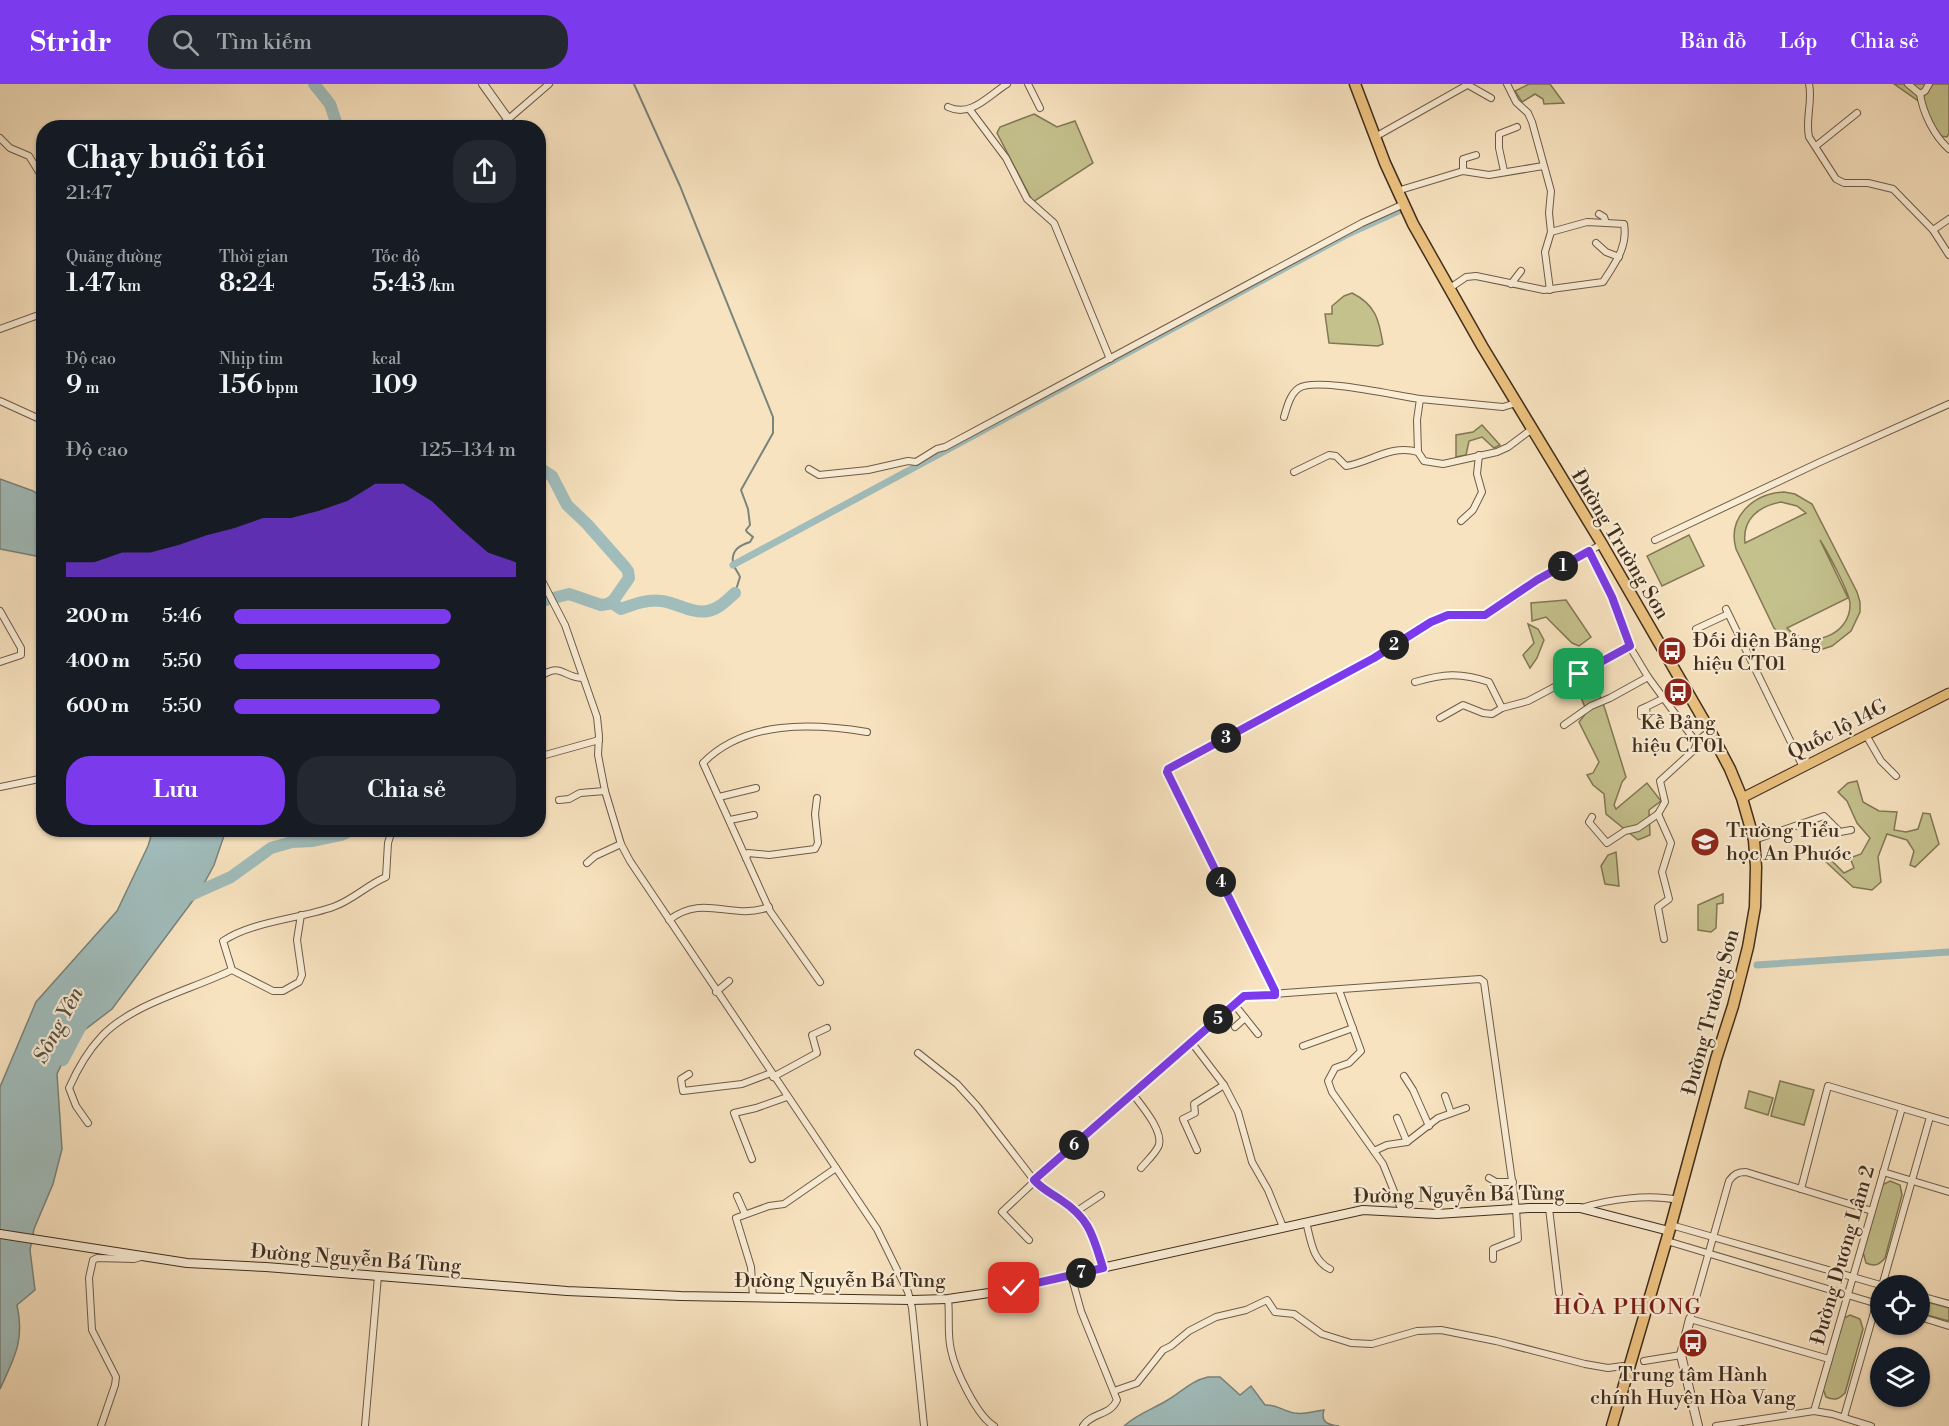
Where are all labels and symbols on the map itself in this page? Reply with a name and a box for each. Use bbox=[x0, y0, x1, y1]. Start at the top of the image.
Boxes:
street label: Đường Trường Sơn bbox=[1565, 465, 1674, 624]
pin: 1 bbox=[1548, 551, 1578, 581]
place label: Đối diện Bảng hiệu CT01 bbox=[1693, 629, 1822, 677]
pin: 2 bbox=[1379, 630, 1409, 660]
bus stop icon: Đối diện Bảng hiệu CT01 bbox=[1656, 635, 1688, 667]
pin bbox=[1553, 648, 1604, 699]
bus stop icon: Kề Bảng hiệu CT01 bbox=[1662, 676, 1694, 708]
street label: Quốc lộ 14G bbox=[1784, 695, 1892, 766]
place label: Kề Bảng hiệu CT01 bbox=[1631, 711, 1725, 759]
pin: 3 bbox=[1211, 723, 1241, 753]
place label: Trường Tiểu học An Phước bbox=[1726, 819, 1851, 867]
school or university icon: Trường Tiểu học An Phước bbox=[1689, 826, 1721, 858]
pin: 4 bbox=[1206, 867, 1236, 897]
street label: Đường Trường Sơn bbox=[1677, 927, 1746, 1098]
water label: Sông Yên bbox=[28, 983, 90, 1068]
pin: 5 bbox=[1203, 1004, 1233, 1034]
pin: 6 bbox=[1059, 1130, 1089, 1160]
street label: Đường Dương Lâm 2 bbox=[1806, 1163, 1881, 1348]
street label: Đường Nguyễn Bá Tùng bbox=[1353, 1181, 1565, 1210]
street label: Đường Nguyễn Bá Tùng bbox=[250, 1240, 463, 1279]
pin: 7 bbox=[1066, 1258, 1096, 1288]
pin bbox=[988, 1262, 1039, 1313]
street label: Đường Nguyễn Bá Tùng bbox=[734, 1269, 946, 1294]
district label: HÒA PHONG bbox=[1554, 1292, 1702, 1321]
bus stop icon: Trung tâm Hành chính Huyện Hòa Vang bbox=[1677, 1327, 1709, 1359]
place label: Trung tâm Hành chính Huyện Hòa Vang bbox=[1590, 1363, 1797, 1411]

